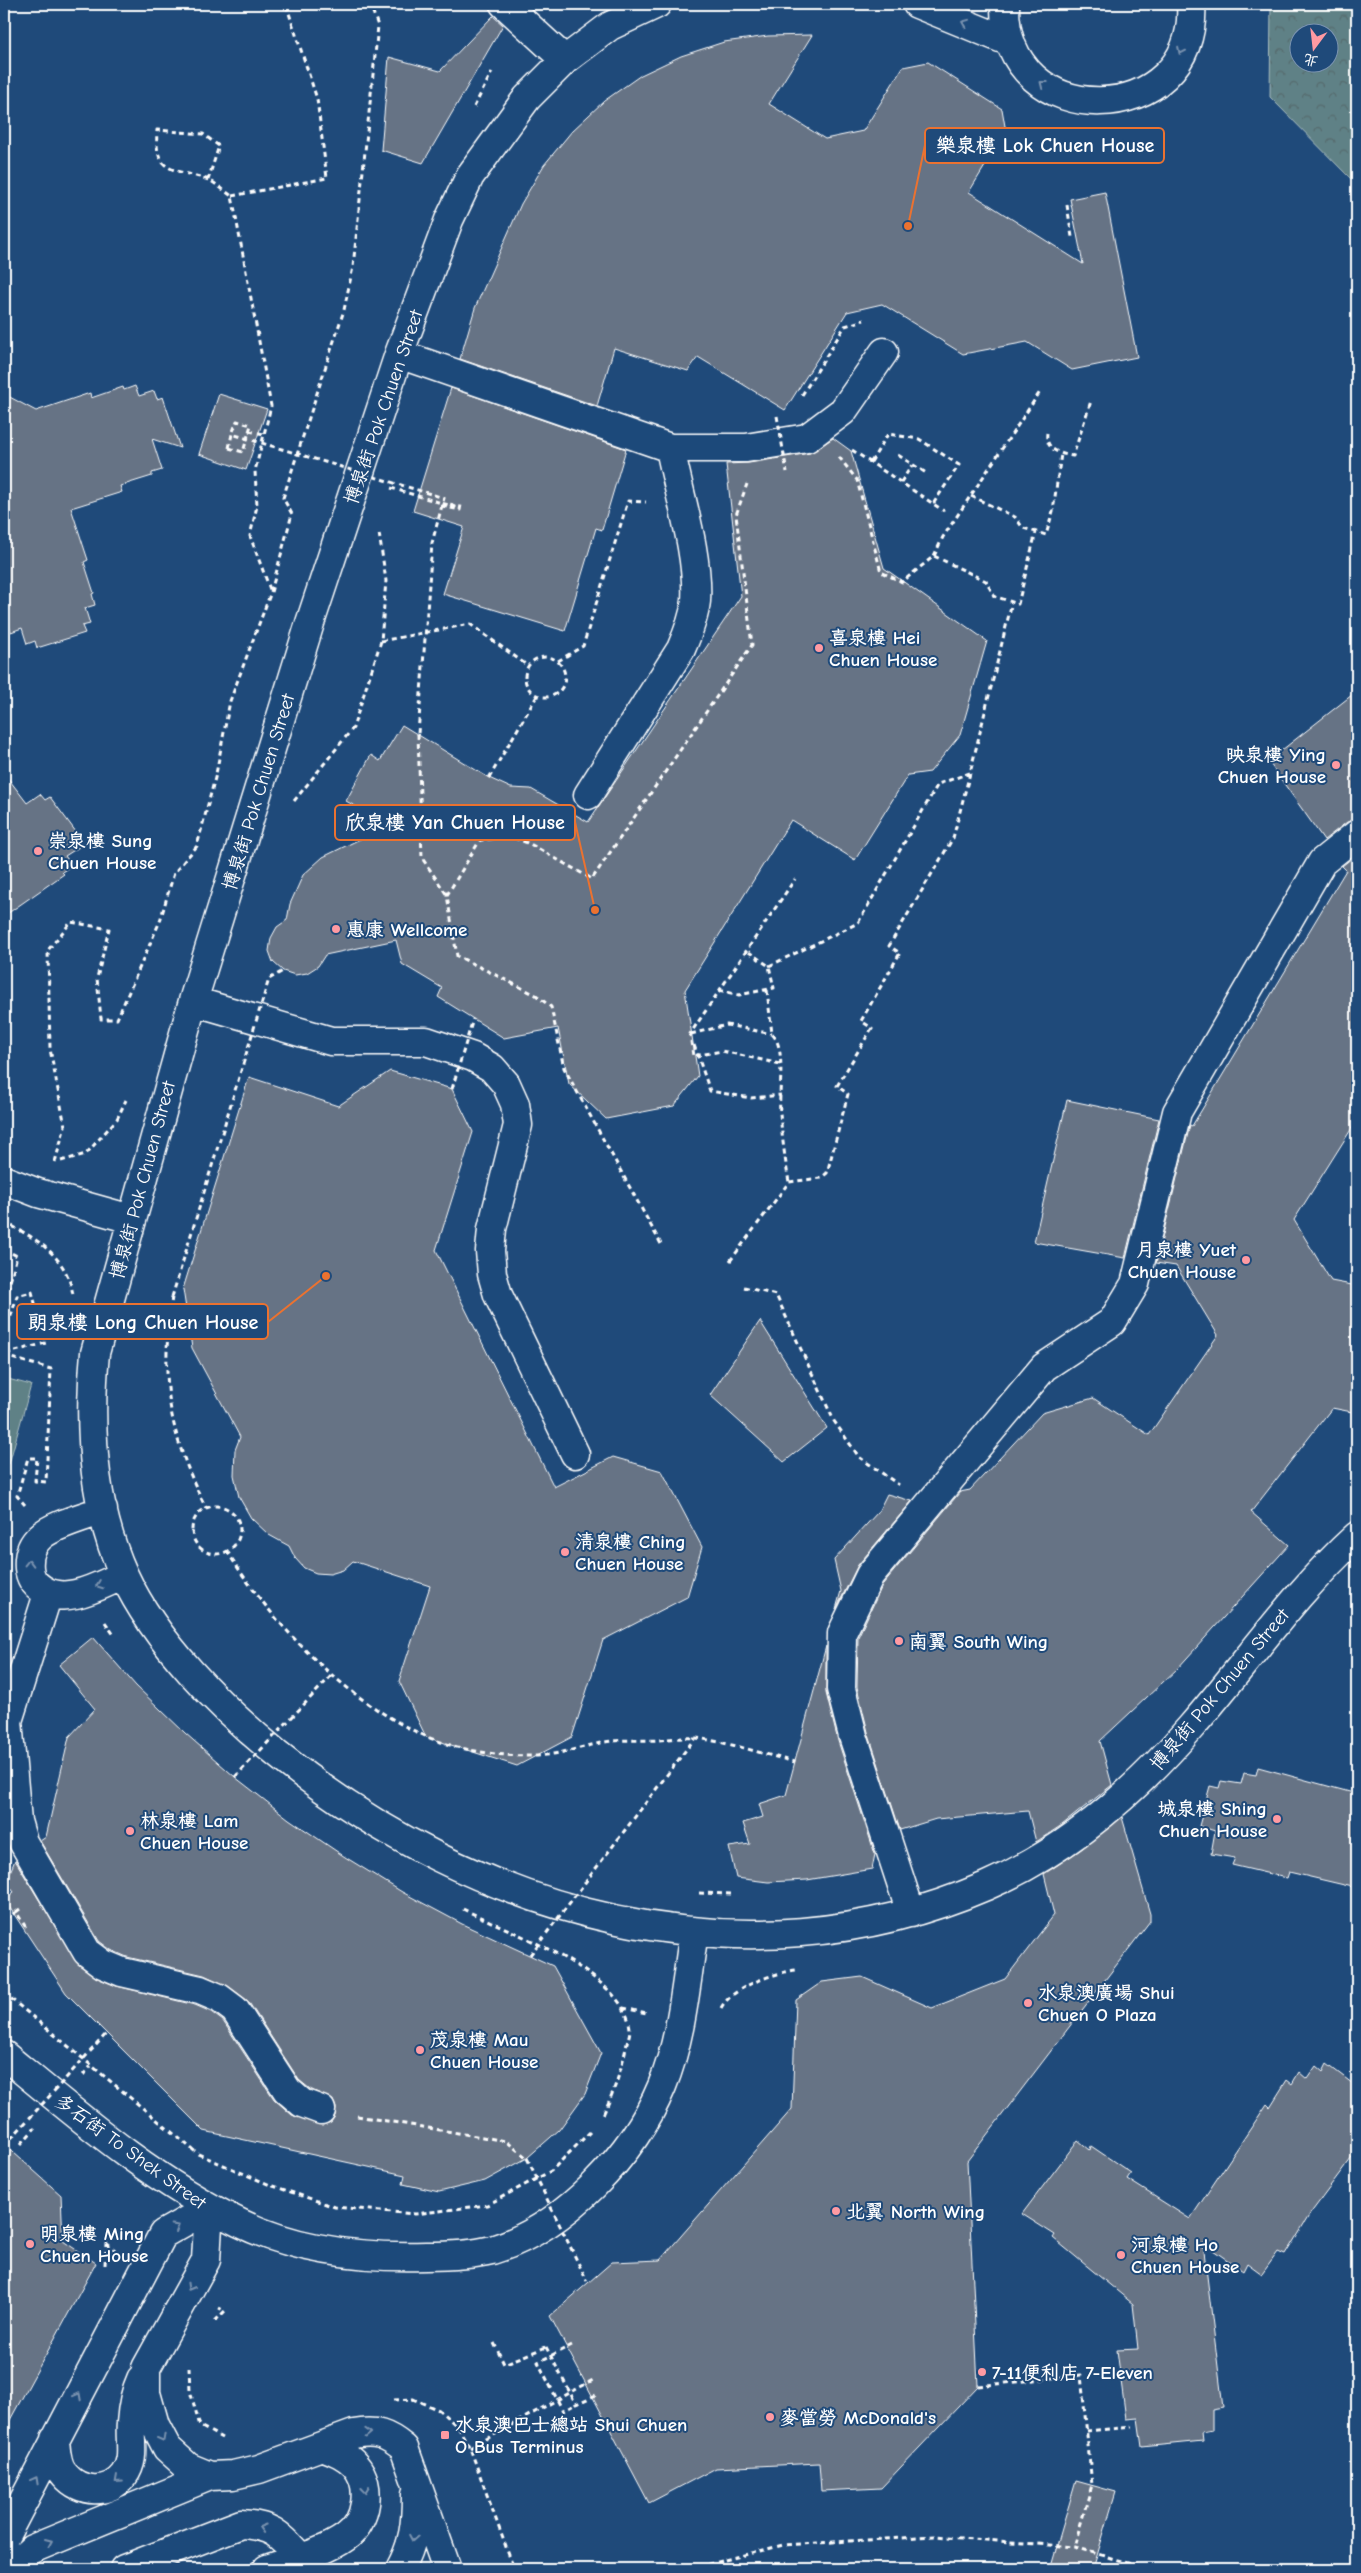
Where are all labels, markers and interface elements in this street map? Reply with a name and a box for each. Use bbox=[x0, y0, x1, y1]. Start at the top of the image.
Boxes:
one-way arrow bbox=[961, 19, 970, 30]
north arrow bbox=[1288, 22, 1338, 72]
one-way arrow bbox=[1177, 46, 1187, 55]
text: 北 bbox=[1302, 50, 1320, 70]
one-way arrow bbox=[1039, 81, 1049, 90]
callout: 樂泉樓 Lok Chuen House bbox=[925, 128, 1164, 163]
text: 樂泉樓 Lok Chuen House bbox=[936, 134, 1154, 157]
street label: 博泉街 Pok Chuen Street bbox=[340, 307, 428, 507]
place label: 喜泉樓 Hei Chuen House bbox=[829, 627, 937, 671]
marker: 喜泉樓 Hei Chuen House bbox=[813, 642, 825, 654]
street label: 博泉街 Pok Chuen Street bbox=[219, 691, 300, 893]
place label: 映泉樓 Ying Chuen House bbox=[1218, 744, 1326, 788]
marker: 映泉樓 Ying Chuen House bbox=[1330, 759, 1342, 771]
callout: 欣泉樓 Yan Chuen House bbox=[335, 805, 575, 840]
text: 欣泉樓 Yan Chuen House bbox=[345, 811, 565, 834]
place label: 崇泉樓 Sung Chuen House bbox=[48, 830, 156, 874]
marker: 崇泉樓 Sung Chuen House bbox=[32, 845, 44, 857]
place label: 惠康 Wellcome bbox=[346, 919, 467, 941]
marker: 惠康 Wellcome bbox=[330, 923, 342, 935]
street label: 博泉街 Pok Chuen Street bbox=[106, 1078, 180, 1282]
place label: 月泉樓 Yuet Chuen House bbox=[1128, 1239, 1237, 1283]
marker: 月泉樓 Yuet Chuen House bbox=[1240, 1254, 1252, 1266]
callout: 朗泉樓 Long Chuen House bbox=[17, 1304, 268, 1339]
text: 朗泉樓 Long Chuen House bbox=[28, 1311, 259, 1334]
place label: 清泉樓 Ching Chuen House bbox=[575, 1531, 686, 1575]
marker: 清泉樓 Ching Chuen House bbox=[559, 1546, 571, 1558]
one-way arrow bbox=[24, 1559, 35, 1567]
one-way arrow bbox=[96, 1579, 104, 1589]
street label: 博泉街 Pok Chuen Street bbox=[1146, 1604, 1294, 1775]
place label: 南翼 South Wing bbox=[909, 1631, 1048, 1653]
marker: 南翼 South Wing bbox=[893, 1635, 905, 1647]
place label: 城泉樓 Shing Chuen House bbox=[1157, 1798, 1267, 1842]
place label: 林泉樓 Lam Chuen House bbox=[140, 1810, 248, 1854]
marker: 城泉樓 Shing Chuen House bbox=[1271, 1813, 1283, 1825]
marker: 林泉樓 Lam Chuen House bbox=[124, 1825, 136, 1837]
place label: 水泉澳廣場 Shui Chuen O Plaza bbox=[1038, 1982, 1175, 2026]
marker: 水泉澳廣場 Shui Chuen O Plaza bbox=[1022, 1997, 1034, 2009]
place label: 茂泉樓 Mau Chuen House bbox=[430, 2029, 538, 2073]
marker: 茂泉樓 Mau Chuen House bbox=[414, 2044, 426, 2056]
street label: 多石街 To Shek Street bbox=[51, 2090, 211, 2214]
place label: 北翼 North Wing bbox=[846, 2201, 985, 2223]
marker: 北翼 North Wing bbox=[830, 2205, 842, 2217]
place label: 明泉樓 Ming Chuen House bbox=[40, 2223, 148, 2267]
one-way arrow bbox=[171, 2223, 180, 2233]
place label: 河泉樓 Ho Chuen House bbox=[1131, 2234, 1239, 2278]
marker: 明泉樓 Ming Chuen House bbox=[24, 2238, 36, 2250]
marker: 河泉樓 Ho Chuen House bbox=[1115, 2249, 1127, 2261]
one-way arrow bbox=[186, 2282, 196, 2291]
place label: 7-11便利店 7-Eleven bbox=[992, 2362, 1153, 2384]
marker: 7-11便利店 7-Eleven bbox=[976, 2366, 988, 2378]
one-way arrow bbox=[72, 2392, 82, 2401]
place label: 麥當勞 McDonald's bbox=[780, 2407, 936, 2429]
marker: 麥當勞 McDonald's bbox=[764, 2411, 776, 2423]
place label: 水泉澳巴士總站 Shui Chuen O Bus Terminus bbox=[455, 2414, 687, 2458]
one-way arrow bbox=[365, 2427, 373, 2438]
marker: 水泉澳巴士總站 Shui Chuen O Bus Terminus bbox=[439, 2429, 451, 2441]
one-way arrow bbox=[156, 2433, 166, 2442]
one-way arrow bbox=[115, 2474, 124, 2483]
one-way arrow bbox=[29, 2476, 39, 2485]
one-way arrow bbox=[359, 2487, 370, 2495]
one-way arrow bbox=[259, 2523, 267, 2533]
one-way arrow bbox=[408, 2534, 418, 2543]
one-way arrow bbox=[44, 2538, 53, 2548]

